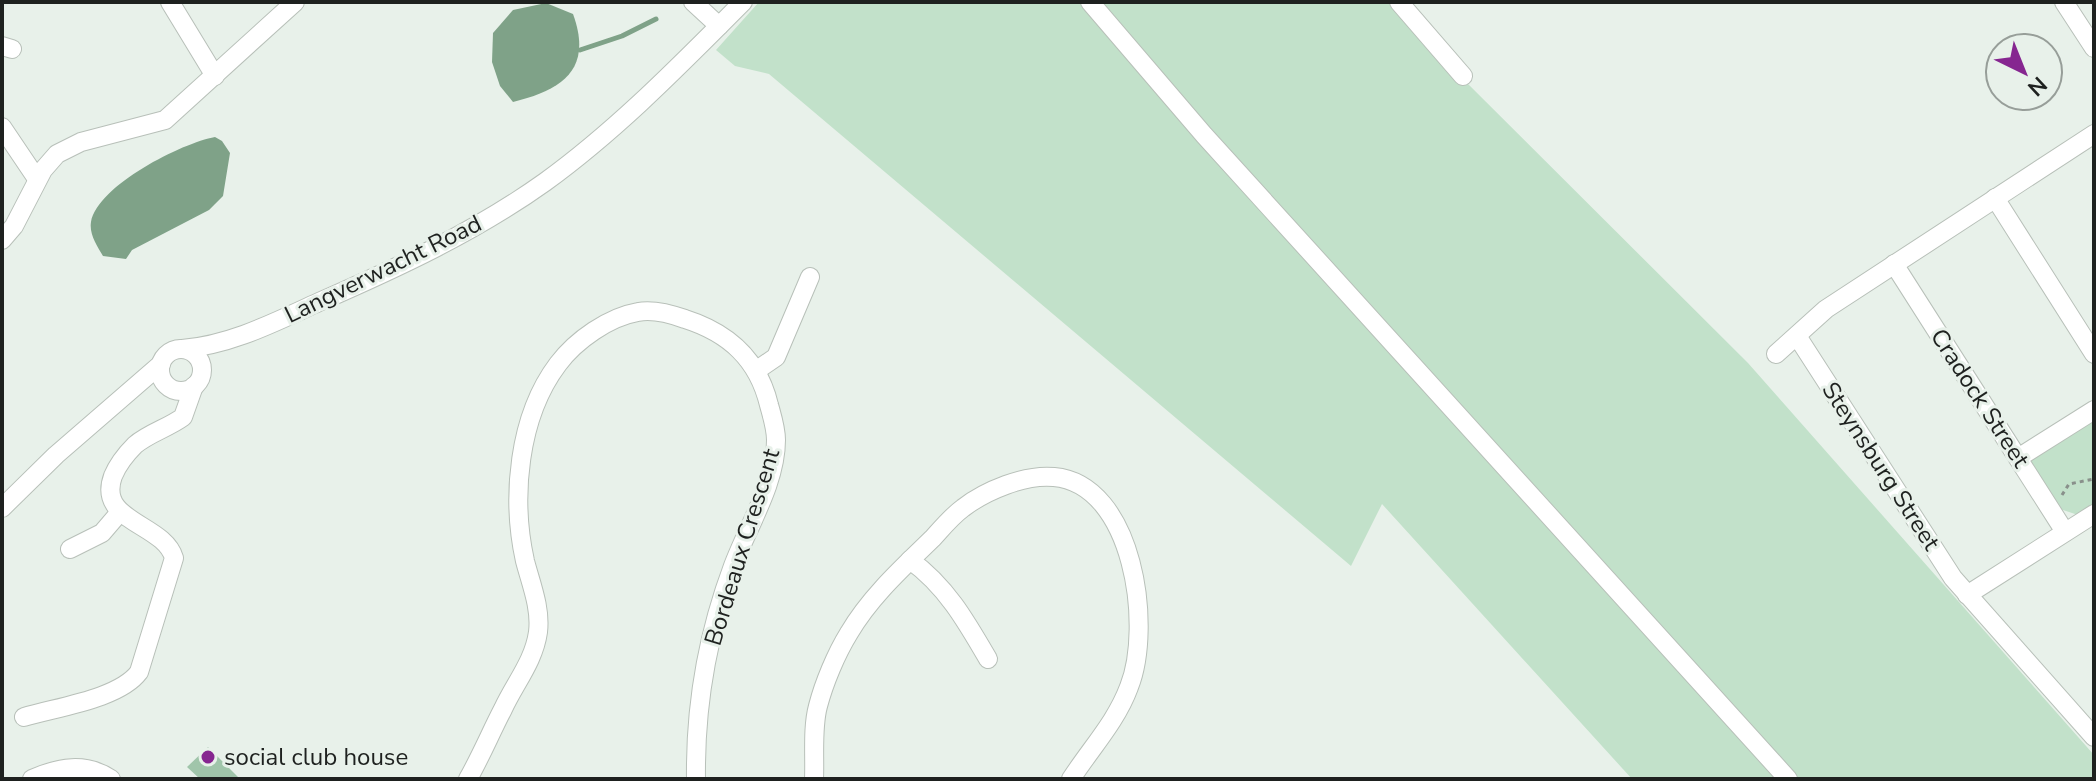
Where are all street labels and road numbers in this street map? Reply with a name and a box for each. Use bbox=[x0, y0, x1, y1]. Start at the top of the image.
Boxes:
street label: Langverwacht Road bbox=[279, 207, 487, 331]
street label: Cradock Street bbox=[1923, 322, 2037, 474]
street label: Steynsburg Street bbox=[1815, 376, 1948, 557]
street label: Bordeaux Crescent bbox=[697, 444, 787, 649]

